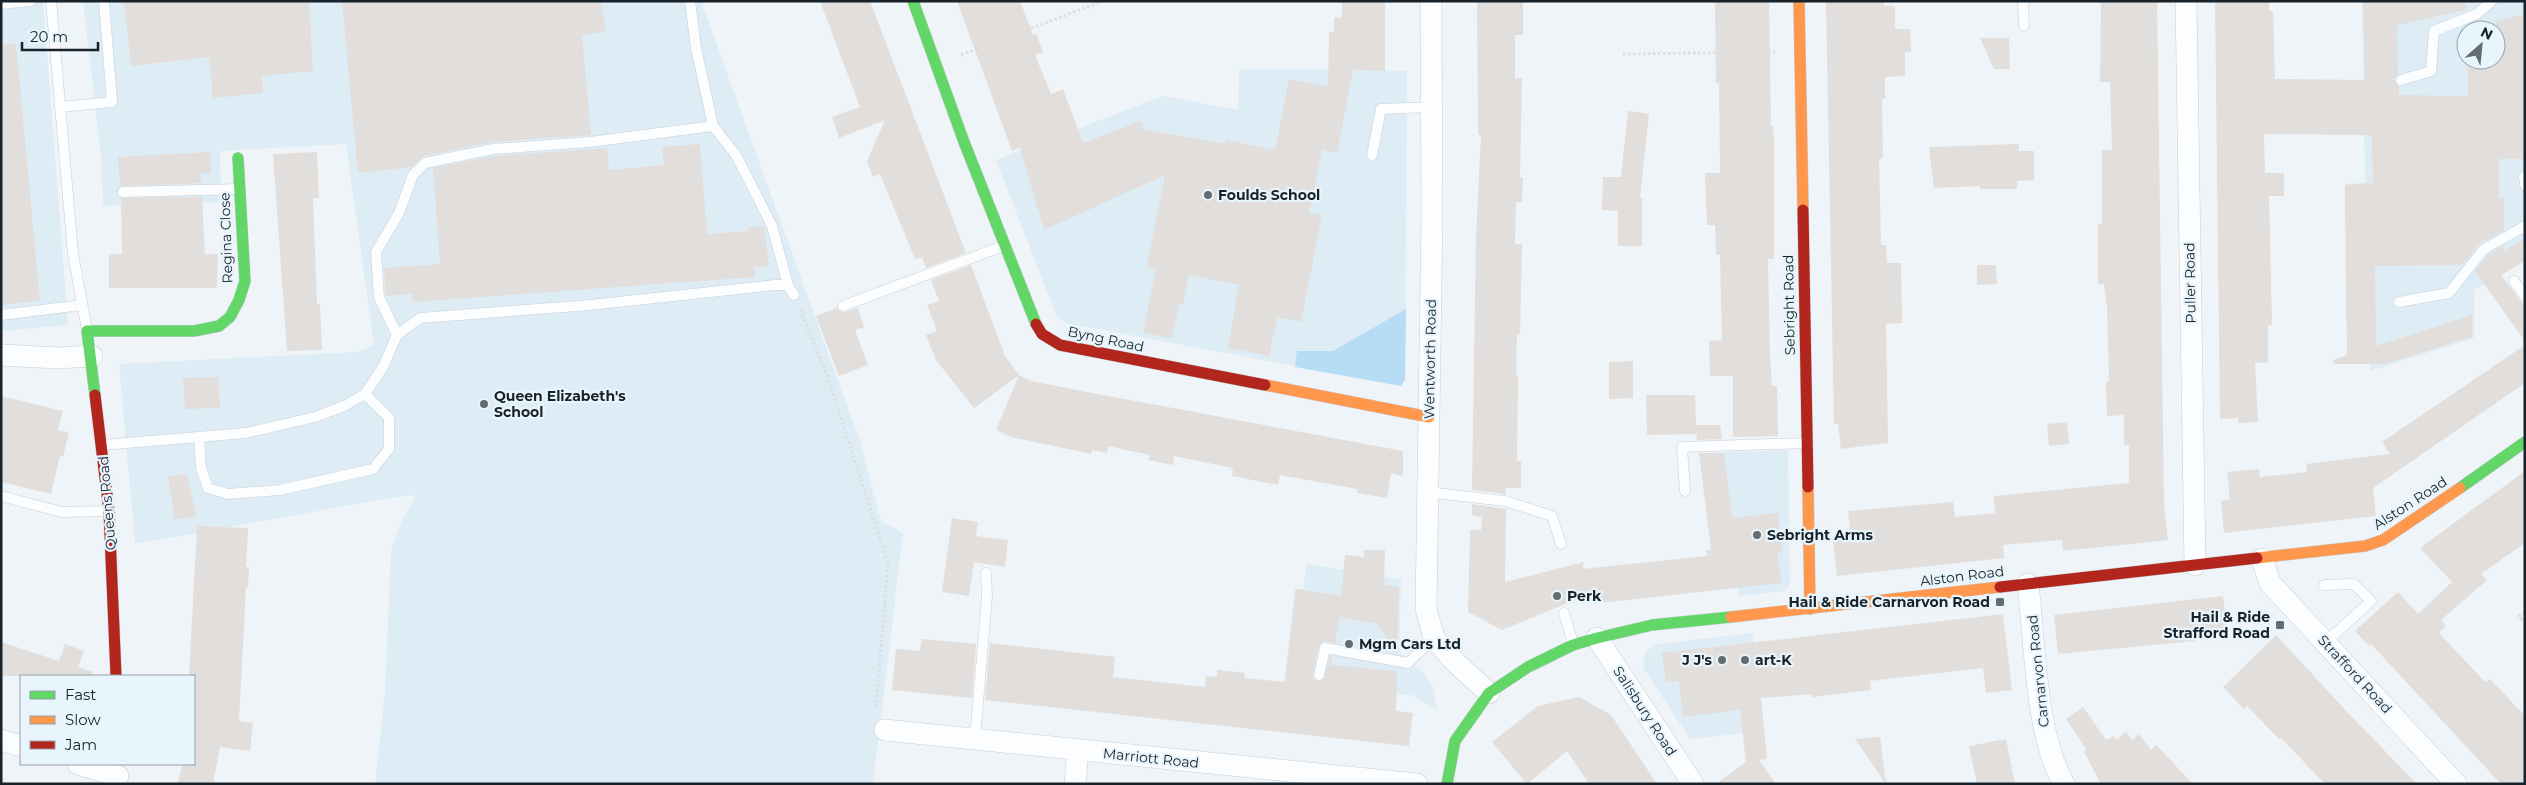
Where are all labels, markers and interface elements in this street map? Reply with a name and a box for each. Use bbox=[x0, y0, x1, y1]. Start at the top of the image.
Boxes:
scale bar bbox=[22, 20, 99, 52]
north arrow bbox=[2456, 20, 2506, 70]
text: N bbox=[2478, 23, 2496, 44]
text: 20 m bbox=[30, 27, 68, 46]
place label: Foulds School bbox=[1218, 186, 1320, 204]
marker: Foulds School bbox=[1202, 189, 1214, 201]
street label: Regina Close bbox=[215, 192, 237, 284]
street label: Puller Road bbox=[2180, 242, 2200, 324]
street label: Sebright Road bbox=[1779, 254, 1799, 356]
street label: Wentworth Road bbox=[1420, 299, 1440, 419]
street label: Byng Road bbox=[1066, 322, 1146, 356]
place label: Queen Elizabeth's School bbox=[494, 387, 626, 421]
marker: Queen Elizabeth's School bbox=[478, 398, 490, 410]
street label: Queens Road bbox=[94, 455, 120, 551]
street label: Alston Road bbox=[2370, 472, 2450, 534]
place label: Sebright Arms bbox=[1767, 526, 1874, 544]
marker: Sebright Arms bbox=[1751, 529, 1763, 541]
street label: Alston Road bbox=[1919, 562, 2005, 590]
place label: Perk bbox=[1567, 587, 1602, 605]
marker: Perk bbox=[1551, 590, 1563, 602]
place label: Hail & Ride Carnarvon Road bbox=[1789, 593, 1990, 611]
marker: Hail & Ride Carnarvon Road bbox=[1994, 596, 2006, 608]
place label: Hail & Ride Strafford Road bbox=[2164, 608, 2270, 642]
street label: Carnarvon Road bbox=[2023, 614, 2053, 728]
marker: Hail & Ride Strafford Road bbox=[2274, 619, 2286, 631]
street label: Strafford Road bbox=[2314, 631, 2396, 717]
place label: Mgm Cars Ltd bbox=[1359, 635, 1461, 653]
marker: Mgm Cars Ltd bbox=[1343, 638, 1355, 650]
place label: J J's bbox=[1681, 651, 1713, 669]
place label: art-K bbox=[1755, 651, 1792, 669]
marker: J J's bbox=[1716, 654, 1728, 666]
marker: art-K bbox=[1739, 654, 1751, 666]
street label: Salisbury Road bbox=[1609, 663, 1681, 759]
legend bbox=[20, 675, 195, 765]
text: Fast bbox=[65, 685, 96, 704]
text: Slow bbox=[65, 710, 101, 729]
text: Jam bbox=[64, 735, 97, 754]
street label: Marriott Road bbox=[1102, 744, 1200, 772]

